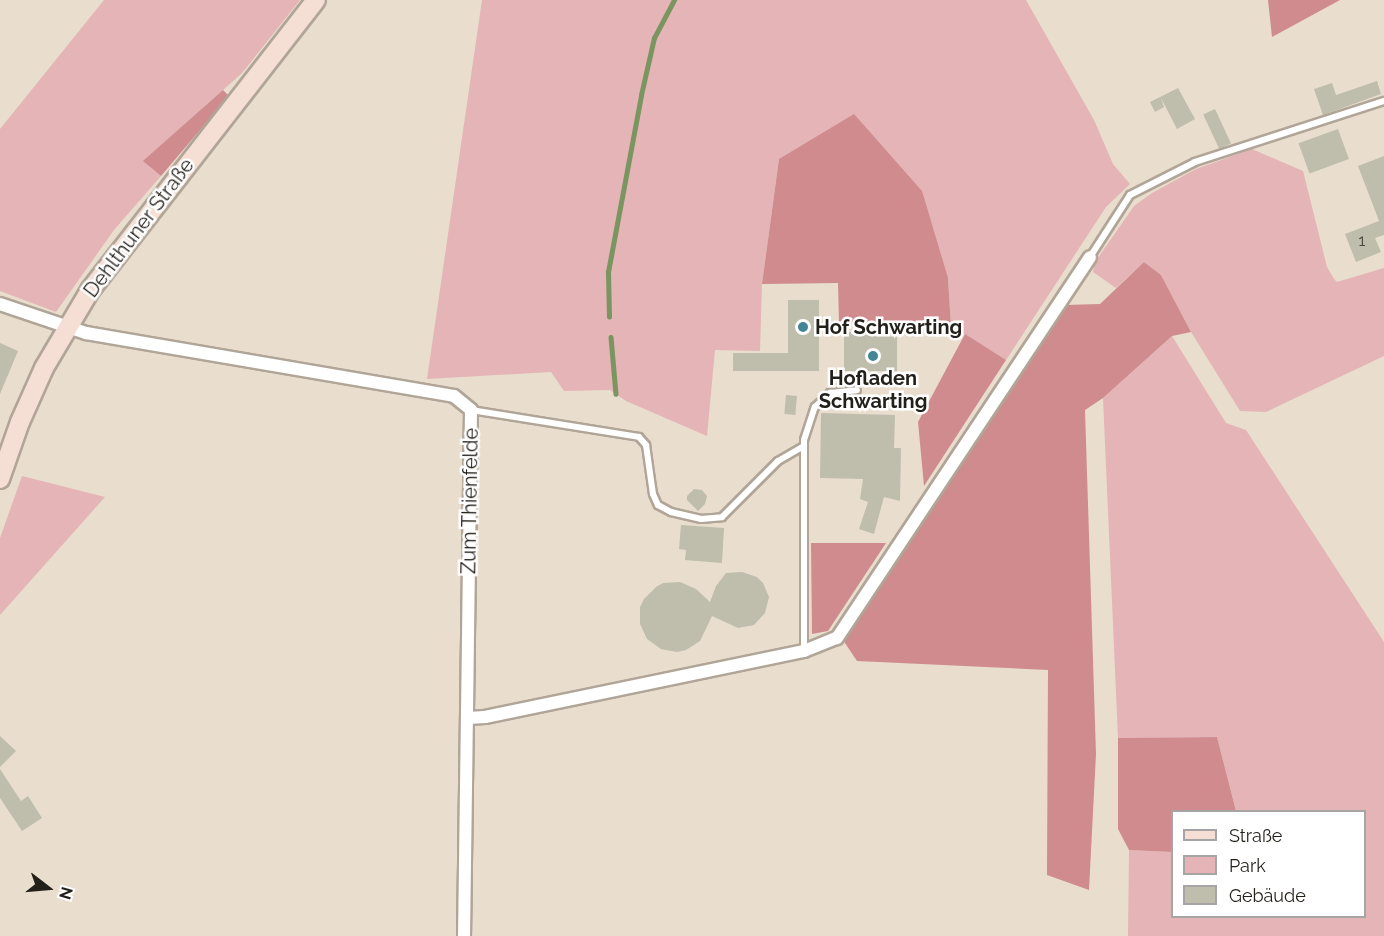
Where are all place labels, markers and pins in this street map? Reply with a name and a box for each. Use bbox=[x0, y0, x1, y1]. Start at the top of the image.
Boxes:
place label: Hof Schwarting bbox=[815, 315, 963, 339]
marker: Hof Schwarting bbox=[796, 320, 810, 334]
marker: Hofladen Schwarting bbox=[866, 349, 880, 363]
place label: Hofladen Schwarting bbox=[819, 366, 927, 413]

